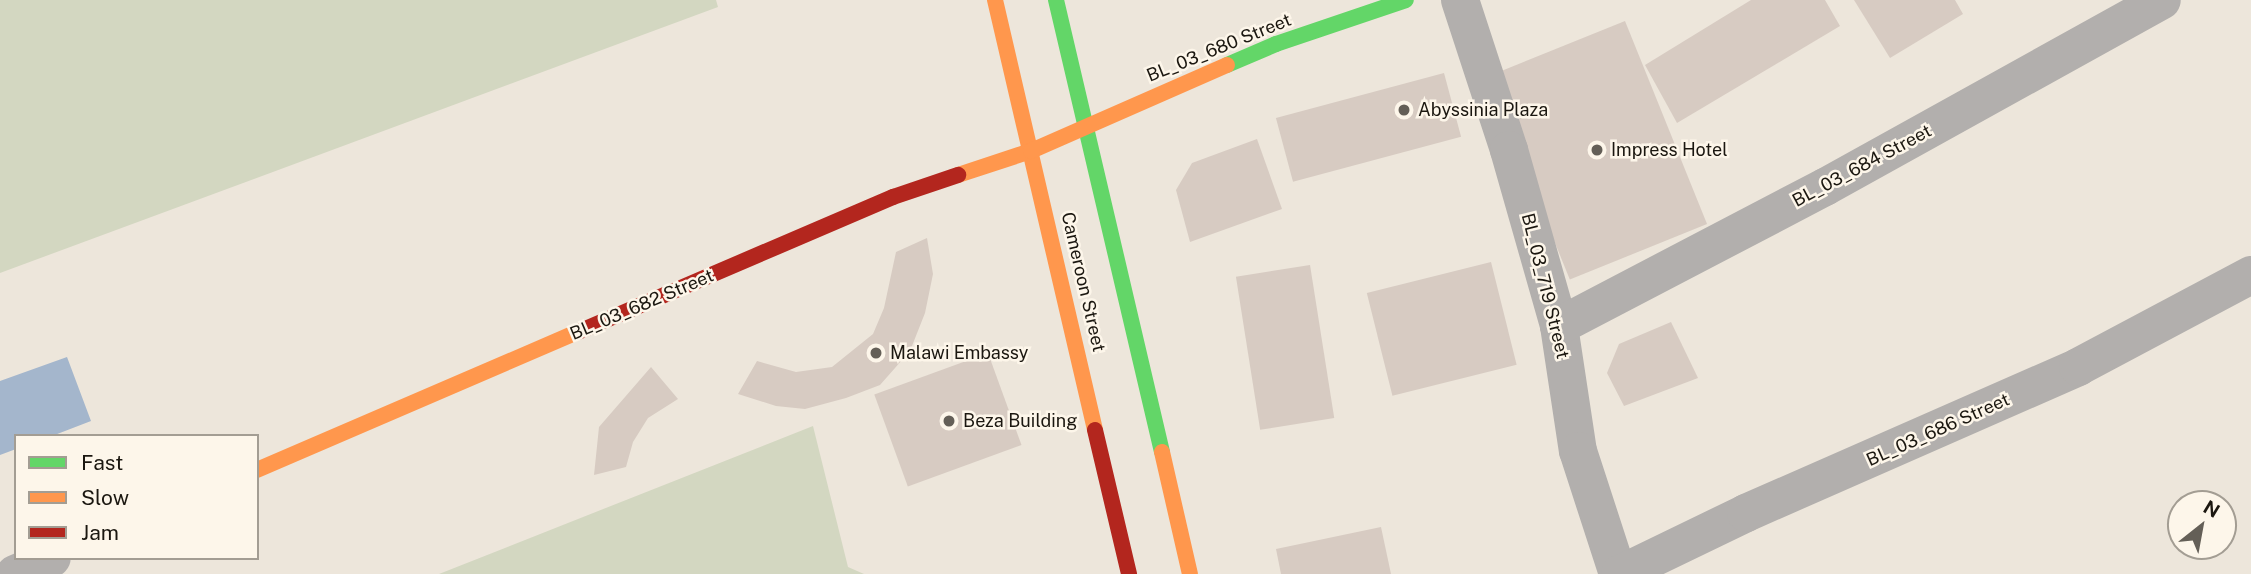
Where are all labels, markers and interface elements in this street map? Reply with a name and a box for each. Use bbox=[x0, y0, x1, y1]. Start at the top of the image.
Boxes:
street label: BL_03_680 Street bbox=[1144, 9, 1294, 87]
place label: Abyssinia Plaza bbox=[1418, 99, 1548, 121]
marker: Abyssinia Plaza bbox=[1396, 102, 1412, 118]
street label: BL_03_684 Street bbox=[1789, 120, 1935, 212]
place label: Impress Hotel bbox=[1611, 139, 1728, 161]
marker: Impress Hotel bbox=[1589, 142, 1605, 158]
street label: Cameroon Street bbox=[1056, 210, 1110, 354]
street label: BL_03_719 Street bbox=[1516, 211, 1574, 361]
street label: BL_03_682 Street bbox=[567, 265, 717, 345]
place label: Malawi Embassy bbox=[890, 342, 1028, 364]
marker: Malawi Embassy bbox=[868, 345, 884, 361]
street label: BL_03_686 Street bbox=[1863, 389, 2013, 471]
place label: Beza Building bbox=[963, 410, 1077, 432]
marker: Beza Building bbox=[941, 413, 957, 429]
legend bbox=[14, 434, 259, 560]
text: Fast bbox=[81, 450, 123, 475]
text: Slow bbox=[81, 485, 129, 510]
north arrow bbox=[2167, 490, 2237, 560]
text: N bbox=[2200, 495, 2224, 522]
text: Jam bbox=[81, 520, 119, 545]

